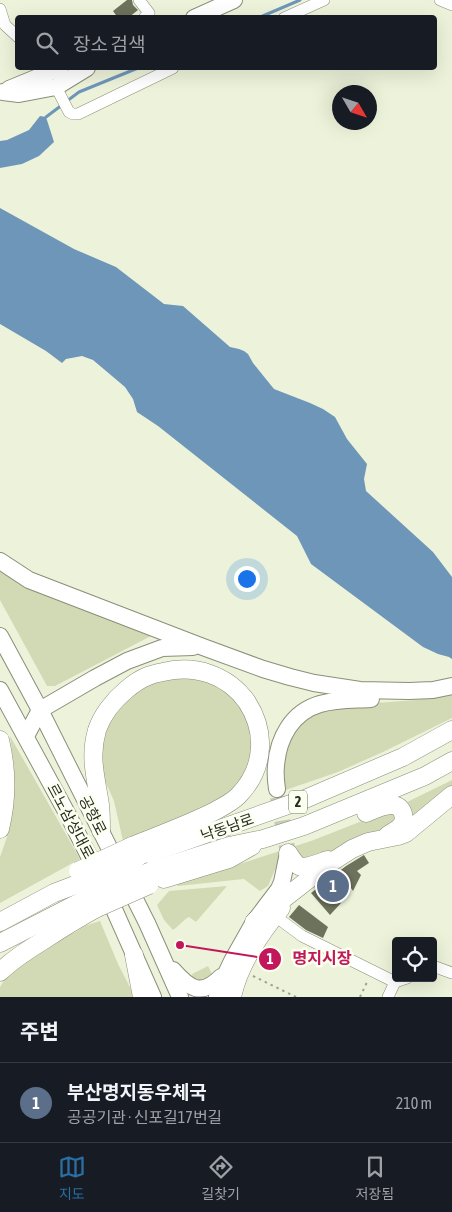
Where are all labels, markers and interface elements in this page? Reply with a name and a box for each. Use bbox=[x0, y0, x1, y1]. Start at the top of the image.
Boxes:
search box bbox=[15, 15, 437, 70]
icon: search bbox=[33, 29, 61, 57]
text: 장소 검색 bbox=[73, 33, 146, 55]
north arrow bbox=[332, 85, 377, 130]
your location bbox=[234, 566, 260, 592]
street label: 르노삼성대로 bbox=[44, 780, 98, 862]
road number: 2 bbox=[289, 790, 307, 814]
street label: 공항로 bbox=[76, 793, 110, 837]
street label: 낙동남로 bbox=[198, 810, 256, 844]
pin: 1 bbox=[317, 867, 349, 905]
map controls bbox=[392, 937, 437, 982]
button: locate bbox=[392, 937, 437, 982]
callout: 명지시장 bbox=[257, 943, 361, 974]
text: 명지시장 bbox=[293, 949, 352, 967]
text: 1 bbox=[266, 950, 274, 967]
text: 주변 bbox=[20, 1019, 59, 1043]
text: 부산명지동우체국 bbox=[67, 1081, 207, 1103]
text: 1 bbox=[32, 1094, 40, 1112]
text: 210 m bbox=[396, 1094, 432, 1112]
text: 공공기관 · 신포길17번길 bbox=[67, 1108, 222, 1126]
tab: 지도 bbox=[58, 1153, 86, 1203]
tab: 길찾기 bbox=[201, 1153, 240, 1203]
tab: 저장됨 bbox=[356, 1153, 394, 1203]

